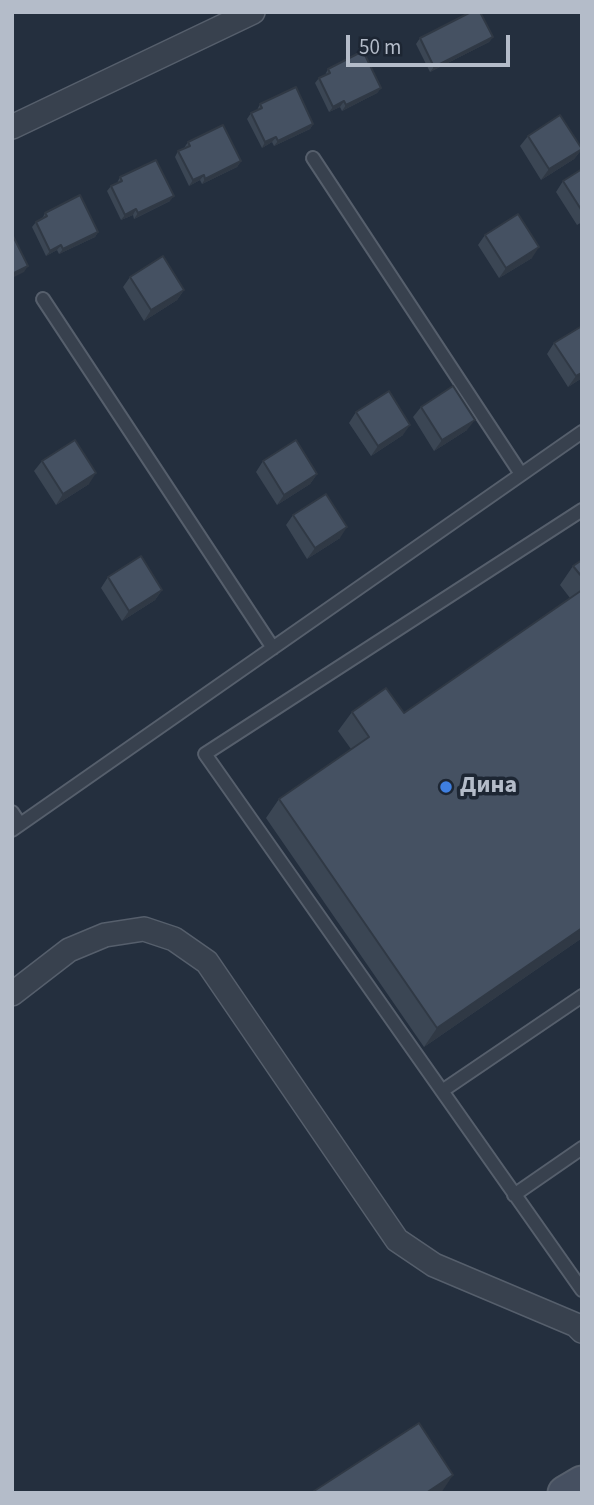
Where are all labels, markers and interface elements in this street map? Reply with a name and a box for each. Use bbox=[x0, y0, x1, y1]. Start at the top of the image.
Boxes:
scale bar bbox=[349, 21, 514, 65]
text: 50 m bbox=[359, 32, 401, 62]
place label: Дина bbox=[460, 773, 517, 801]
marker: Дина bbox=[438, 779, 454, 795]

